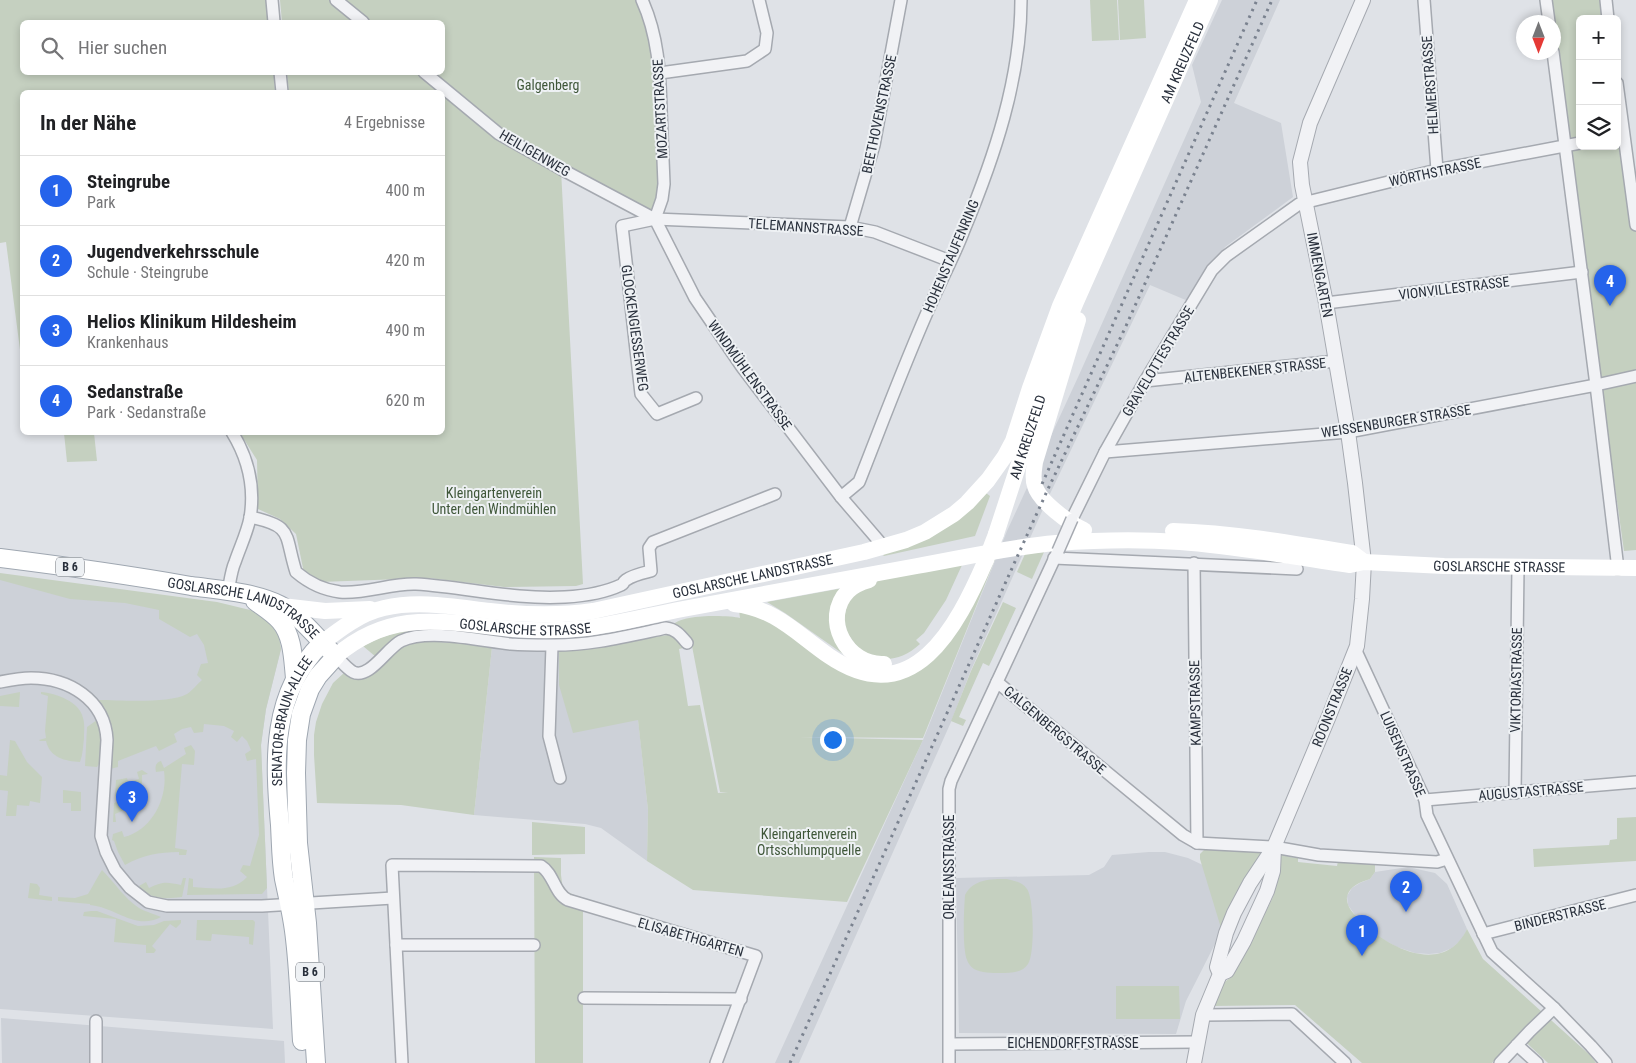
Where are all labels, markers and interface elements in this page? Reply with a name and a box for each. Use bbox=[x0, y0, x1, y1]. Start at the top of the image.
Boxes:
north arrow bbox=[1516, 15, 1561, 60]
map controls bbox=[1576, 15, 1621, 150]
button: + bbox=[1576, 15, 1621, 60]
street label: AM KREUZFELD bbox=[1157, 19, 1208, 105]
search box bbox=[20, 20, 445, 75]
icon: search bbox=[38, 34, 66, 62]
street label: HELMERSTRASSE bbox=[1419, 35, 1441, 135]
text: Hier suchen bbox=[78, 36, 167, 59]
street label: BEETHOVENSTRASSE bbox=[859, 53, 899, 175]
street label: MOZARTSTRASSE bbox=[649, 59, 671, 159]
button: − bbox=[1576, 60, 1621, 105]
park label: Galgenberg bbox=[517, 77, 579, 93]
button: layers bbox=[1576, 105, 1621, 150]
text: In der Nähe bbox=[40, 111, 136, 135]
text: 4 Ergebnisse bbox=[344, 113, 425, 132]
street label: HEILIGENWEG bbox=[497, 126, 573, 180]
street label: WÖRTHSTRASSE bbox=[1388, 154, 1482, 190]
text: Steingrube bbox=[87, 170, 170, 193]
text: 1 bbox=[52, 181, 60, 200]
text: 400 m bbox=[386, 181, 425, 200]
text: Park bbox=[87, 193, 116, 212]
street label: HOHENSTAUFENRING bbox=[920, 197, 982, 315]
street label: TELEMANNSTRASSE bbox=[748, 215, 864, 239]
street label: IMMENGARTEN bbox=[1304, 231, 1336, 319]
text: Jugendverkehrsschule bbox=[87, 240, 259, 263]
text: 2 bbox=[52, 251, 60, 270]
text: 420 m bbox=[386, 251, 425, 270]
text: Schule · Steingrube bbox=[87, 263, 208, 282]
street label: GLOCKENGIESSERWEG bbox=[618, 264, 652, 392]
pin: 4 bbox=[1594, 265, 1626, 306]
street label: VIONVILLESTRASSE bbox=[1398, 273, 1510, 303]
street label: GRAVELOTTESTRASSE bbox=[1119, 303, 1197, 419]
text: Helios Klinikum Hildesheim bbox=[87, 310, 297, 333]
street label: WINDMÜHLENSTRASSE bbox=[705, 317, 795, 433]
text: 3 bbox=[52, 321, 60, 340]
text: 490 m bbox=[386, 321, 425, 340]
text: Krankenhaus bbox=[87, 333, 168, 352]
street label: ALTENBEKENER STRASSE bbox=[1183, 355, 1327, 385]
text: Sedanstraße bbox=[87, 380, 183, 403]
text: 4 bbox=[52, 391, 60, 410]
text: 620 m bbox=[386, 391, 425, 410]
street label: AM KREUZFELD bbox=[1006, 393, 1049, 481]
street label: WEISSENBURGER STRASSE bbox=[1320, 401, 1472, 441]
text: Park · Sedanstraße bbox=[87, 403, 206, 422]
park label: Kleingartenverein Unter den Windmühlen bbox=[432, 485, 556, 517]
street label: GOSLARSCHE LANDSTRASSE bbox=[671, 551, 834, 601]
street label: GOSLARSCHE STRASSE bbox=[1433, 557, 1565, 575]
road number: B 6 bbox=[56, 558, 84, 576]
street label: GOSLARSCHE LANDSTRASSE bbox=[166, 574, 322, 642]
street label: GOSLARSCHE STRASSE bbox=[459, 615, 592, 638]
street label: VIKTORIASTRASSE bbox=[1507, 627, 1525, 733]
street label: SENATOR-BRAUN-ALLEE bbox=[269, 653, 315, 786]
street label: KAMPSTRASSE bbox=[1186, 660, 1204, 746]
street label: ROONSTRASSE bbox=[1309, 665, 1355, 749]
street label: GALGENBERGSTRASSE bbox=[1001, 683, 1109, 777]
street label: LUISENSTRASSE bbox=[1377, 709, 1429, 799]
your location bbox=[820, 727, 846, 753]
street label: AUGUSTASTRASSE bbox=[1478, 778, 1584, 804]
pin: 3 bbox=[116, 781, 148, 822]
street label: ORLEANSSTRASSE bbox=[941, 814, 957, 920]
park label: Kleingartenverein Ortsschlumpquelle bbox=[757, 826, 861, 858]
pin: 2 bbox=[1390, 871, 1422, 912]
street label: BINDERSTRASSE bbox=[1513, 896, 1607, 934]
street label: ELISABETHGARTEN bbox=[636, 914, 746, 960]
pin: 1 bbox=[1346, 915, 1378, 956]
road number: B 6 bbox=[296, 962, 324, 982]
street label: EICHENDORFFSTRASSE bbox=[1007, 1035, 1139, 1051]

